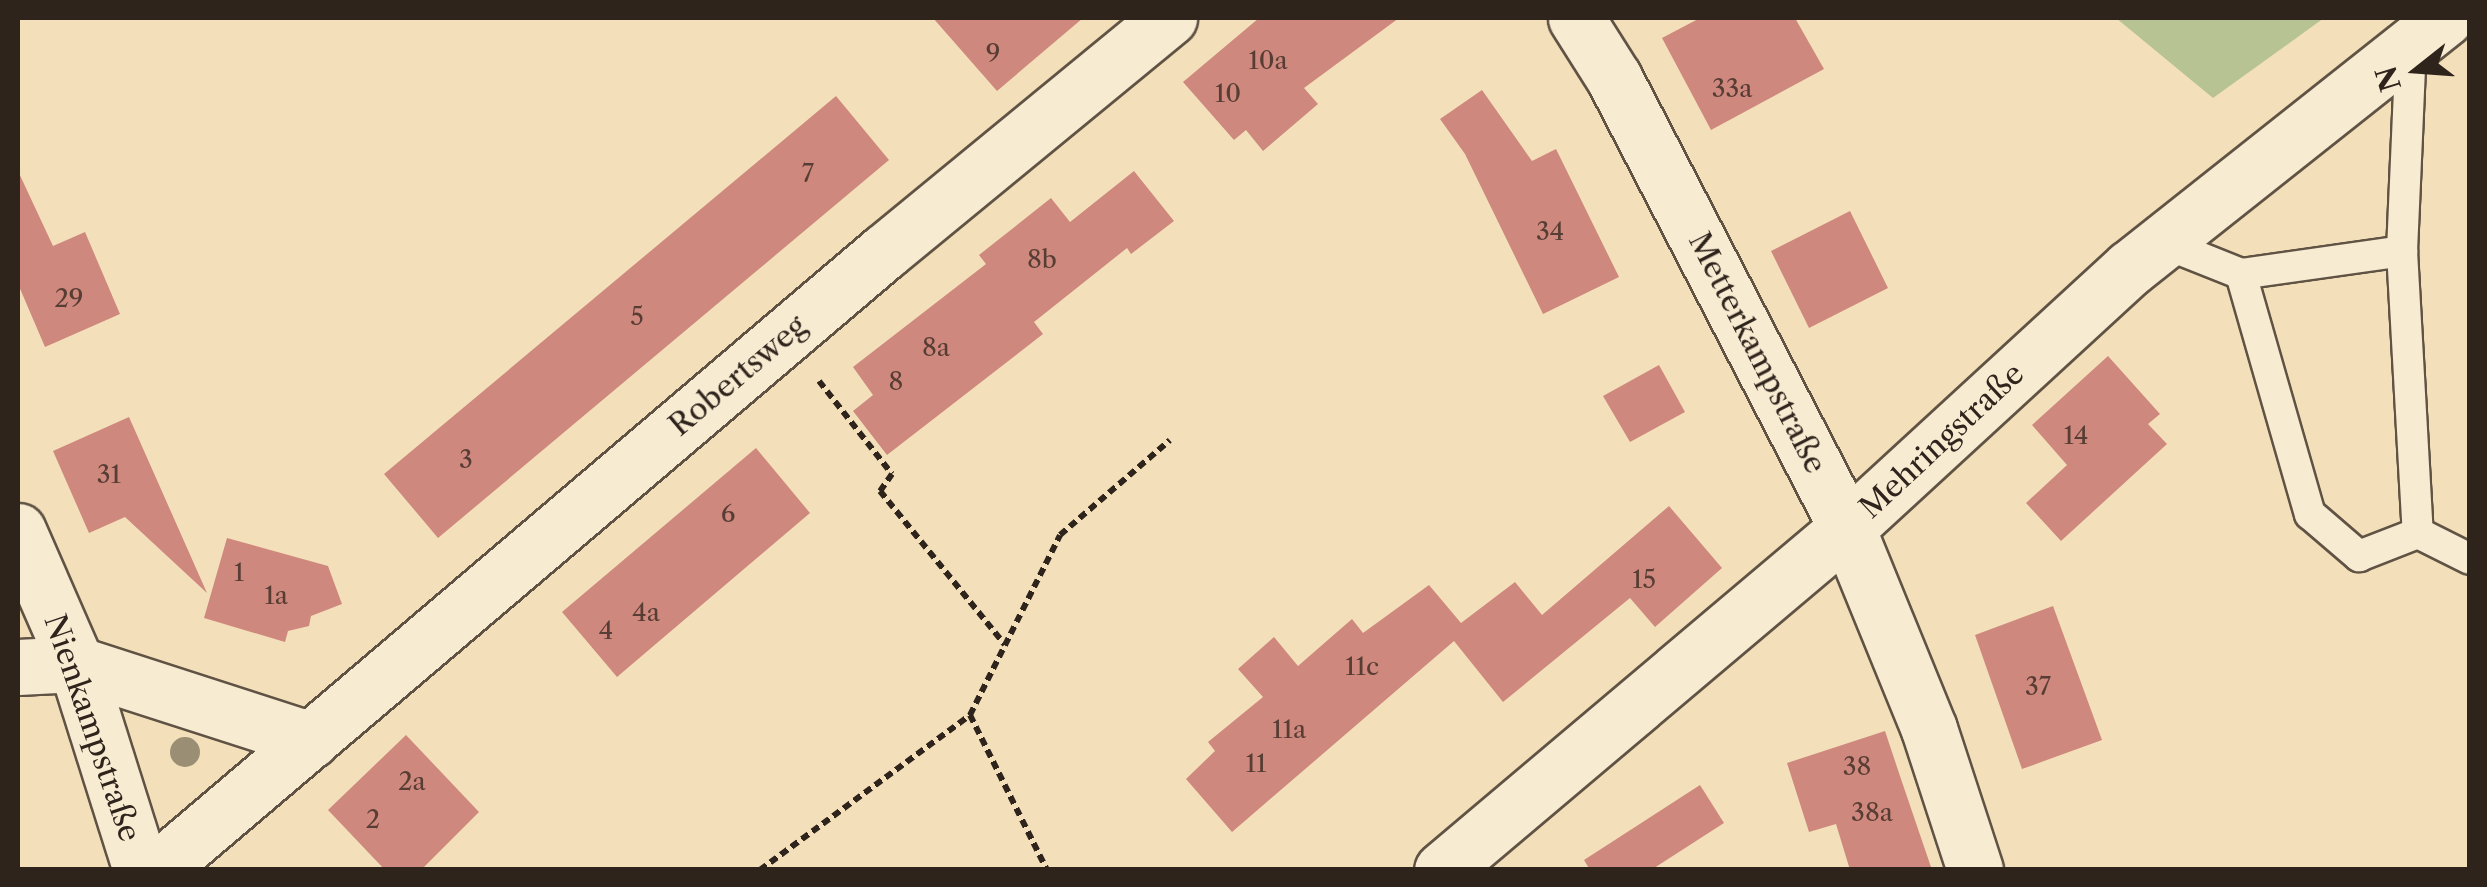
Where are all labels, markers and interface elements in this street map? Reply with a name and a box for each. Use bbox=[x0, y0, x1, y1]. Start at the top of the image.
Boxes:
north arrow bbox=[2367, 20, 2467, 120]
house number: 9 bbox=[986, 39, 1000, 69]
house number: 10a bbox=[1248, 46, 1288, 76]
text: N bbox=[2368, 62, 2408, 95]
house number: 33a bbox=[1712, 74, 1752, 104]
house number: 10 bbox=[1215, 79, 1241, 109]
house number: 7 bbox=[802, 159, 814, 189]
house number: 34 bbox=[1536, 217, 1564, 247]
street label: Metterkampstraße bbox=[1681, 227, 1833, 479]
house number: 8b bbox=[1027, 245, 1057, 275]
house number: 29 bbox=[54, 284, 84, 314]
house number: 5 bbox=[630, 302, 644, 332]
street label: Robertsweg bbox=[662, 308, 814, 444]
house number: 8a bbox=[922, 333, 950, 363]
street label: Mehringstraße bbox=[1853, 356, 2031, 526]
house number: 8 bbox=[889, 367, 903, 397]
house number: 14 bbox=[2064, 421, 2088, 451]
house number: 3 bbox=[459, 445, 473, 475]
house number: 31 bbox=[97, 460, 121, 490]
house number: 6 bbox=[721, 499, 735, 529]
house number: 1 bbox=[234, 558, 244, 588]
house number: 15 bbox=[1632, 565, 1656, 595]
house number: 1a bbox=[264, 581, 288, 611]
house number: 4a bbox=[632, 598, 660, 628]
street label: Nienkampstraße bbox=[36, 610, 148, 846]
house number: 4 bbox=[599, 616, 613, 646]
house number: 11c bbox=[1345, 652, 1379, 682]
house number: 37 bbox=[2025, 672, 2051, 702]
house number: 11a bbox=[1272, 715, 1306, 745]
house number: 11 bbox=[1245, 749, 1267, 779]
house number: 38 bbox=[1843, 752, 1871, 782]
house number: 2a bbox=[398, 767, 426, 797]
house number: 38a bbox=[1851, 798, 1893, 828]
house number: 2 bbox=[366, 805, 380, 835]

